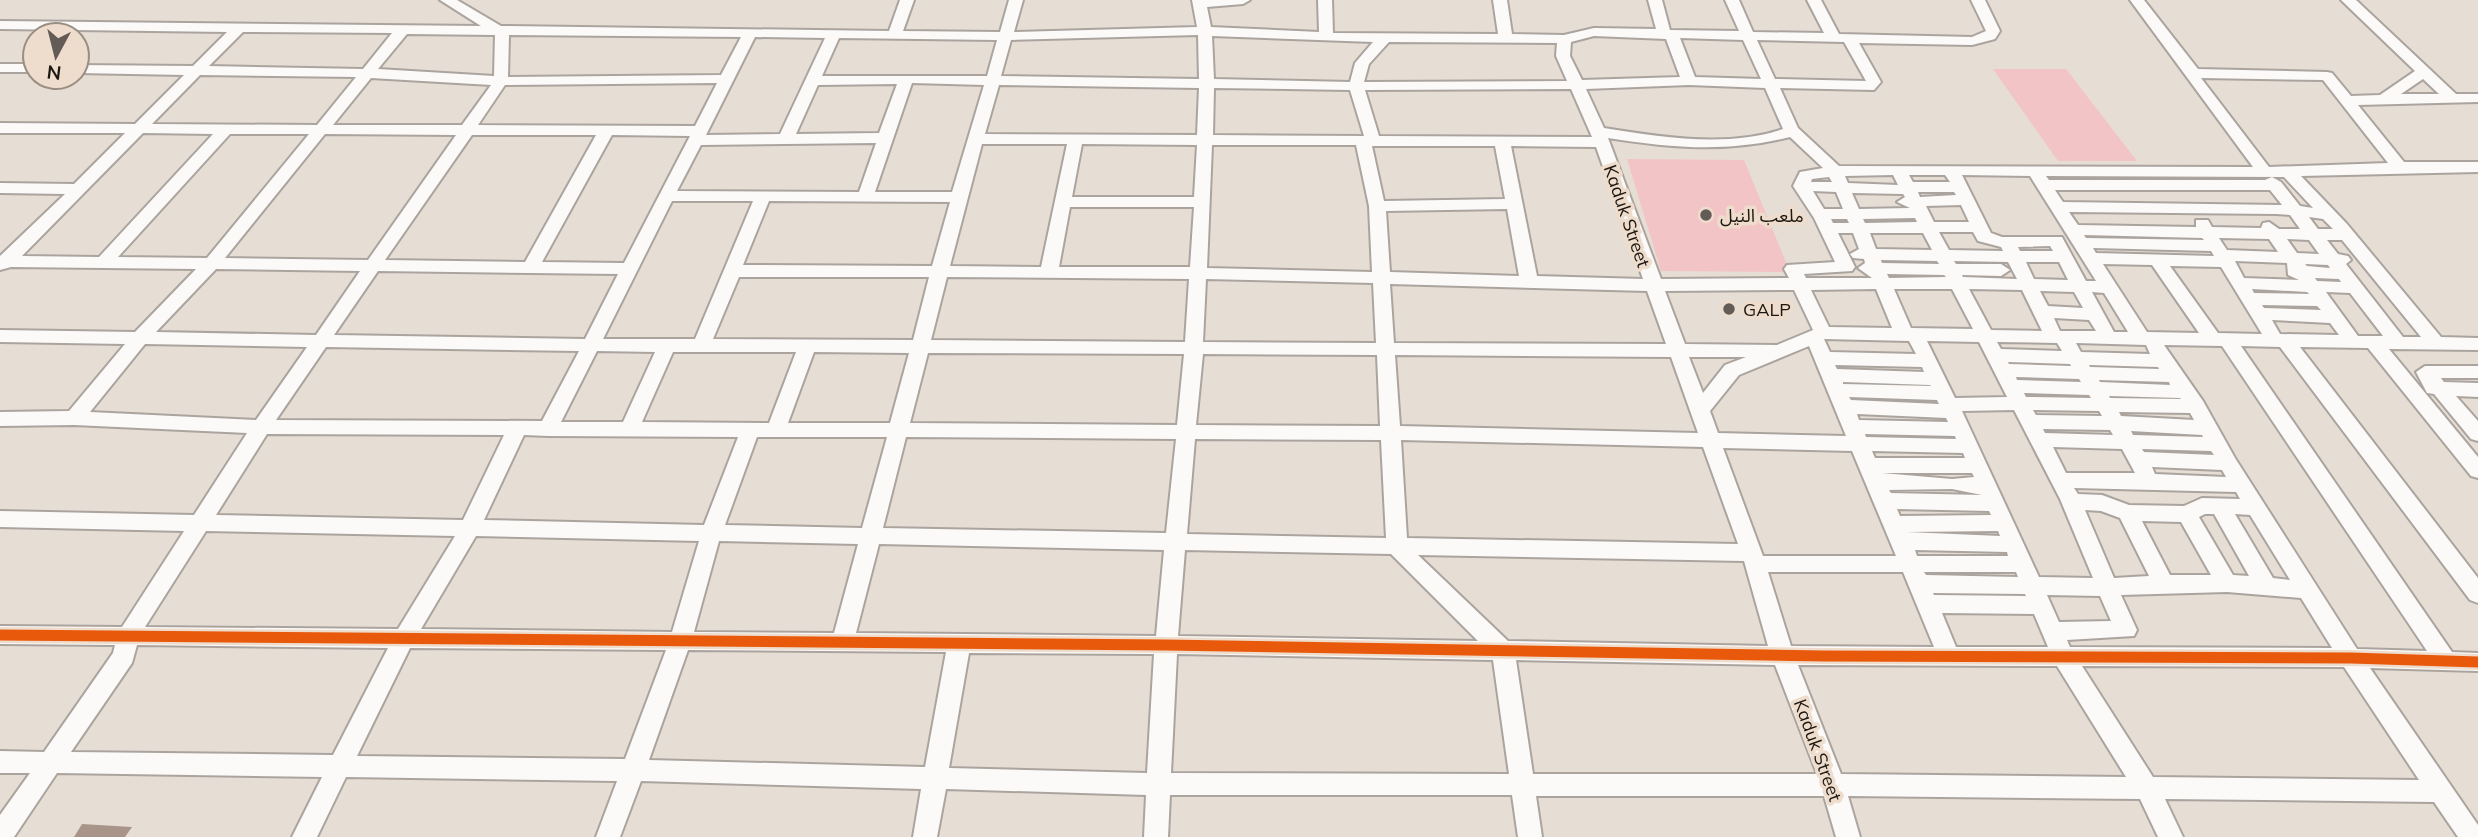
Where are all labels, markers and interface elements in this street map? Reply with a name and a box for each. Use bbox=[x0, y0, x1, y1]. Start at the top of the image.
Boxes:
north arrow bbox=[21, 21, 91, 91]
text: N bbox=[45, 60, 63, 86]
street label: Kaduk Street bbox=[1599, 162, 1655, 270]
place label: ملعب النيل bbox=[1720, 204, 1804, 227]
marker: ملعب النيل bbox=[1698, 207, 1714, 223]
place label: GALP bbox=[1743, 298, 1791, 321]
marker: GALP bbox=[1721, 301, 1737, 317]
street label: Kaduk Street bbox=[1789, 696, 1847, 804]

